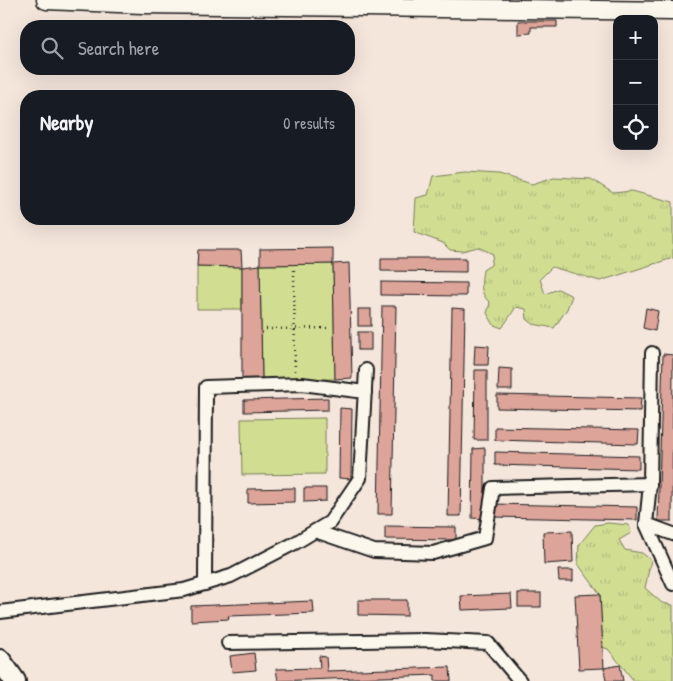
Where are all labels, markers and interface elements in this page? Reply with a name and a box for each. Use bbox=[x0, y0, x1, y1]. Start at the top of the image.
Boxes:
map controls bbox=[613, 15, 658, 150]
button: + bbox=[613, 15, 658, 60]
search box bbox=[20, 20, 355, 75]
icon: search bbox=[38, 34, 66, 62]
text: Search here bbox=[78, 35, 159, 61]
button: − bbox=[613, 60, 658, 105]
button: locate bbox=[613, 105, 658, 150]
text: Nearby bbox=[40, 108, 93, 137]
text: 0 results bbox=[283, 112, 335, 134]

